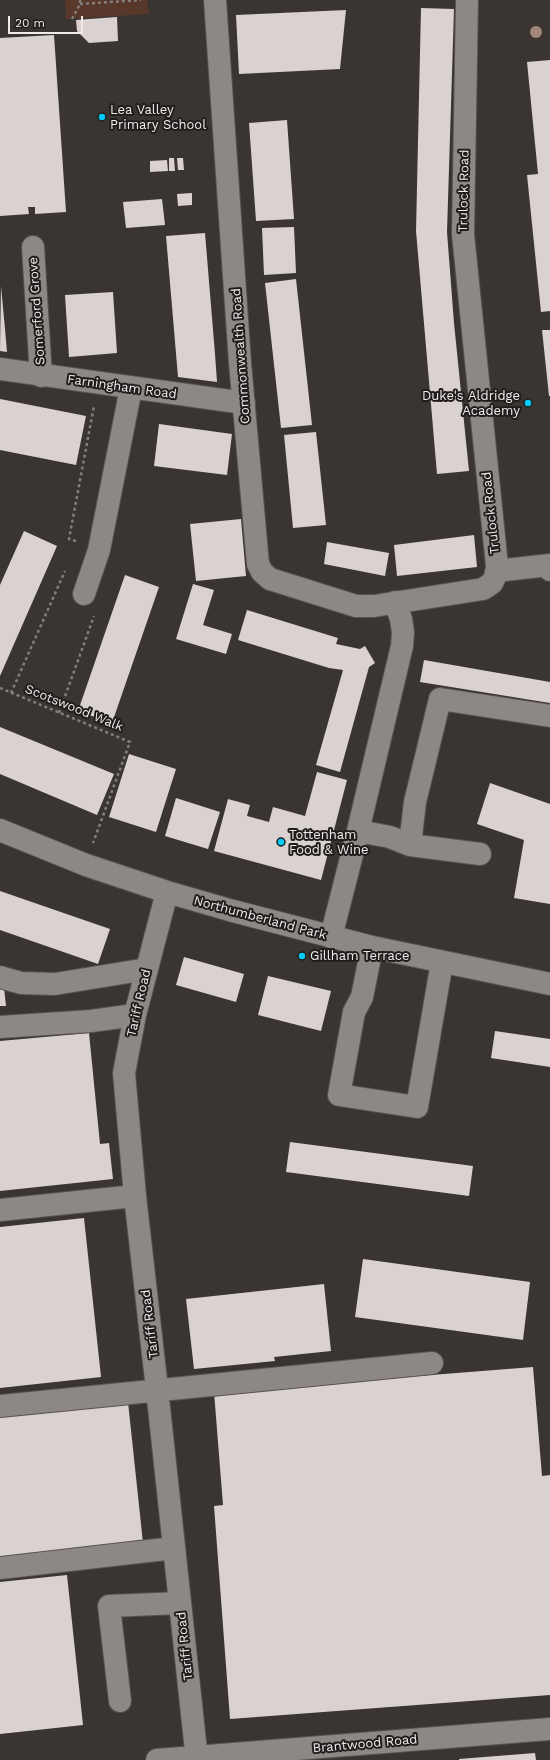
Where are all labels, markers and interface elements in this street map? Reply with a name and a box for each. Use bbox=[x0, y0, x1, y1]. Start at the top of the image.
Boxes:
scale bar bbox=[10, 8, 85, 34]
text: 20 m bbox=[15, 16, 45, 30]
place label: Lea Valley Primary School bbox=[110, 102, 206, 133]
marker: Lea Valley Primary School bbox=[97, 112, 107, 122]
street label: Trulock Road bbox=[455, 149, 473, 233]
street label: Somerford Grove bbox=[25, 256, 49, 366]
street label: Commonwealth Road bbox=[228, 288, 254, 424]
street label: Farningham Road bbox=[66, 372, 178, 402]
place label: Duke's Aldridge Academy bbox=[422, 388, 520, 419]
marker: Duke's Aldridge Academy bbox=[523, 398, 533, 408]
street label: Trulock Road bbox=[479, 471, 503, 555]
street label: Scotswood Walk bbox=[23, 681, 125, 735]
place label: Tottenham Food & Wine bbox=[289, 827, 368, 858]
marker: Tottenham Food & Wine bbox=[276, 837, 286, 847]
street label: Northumberland Park bbox=[192, 893, 328, 943]
place label: Gillham Terrace bbox=[310, 948, 410, 964]
marker: Gillham Terrace bbox=[297, 951, 307, 961]
street label: Tariff Road bbox=[124, 968, 154, 1038]
street label: Tariff Road bbox=[138, 1289, 162, 1359]
street label: Tariff Road bbox=[174, 1611, 196, 1681]
street label: Brantwood Road bbox=[312, 1732, 418, 1756]

